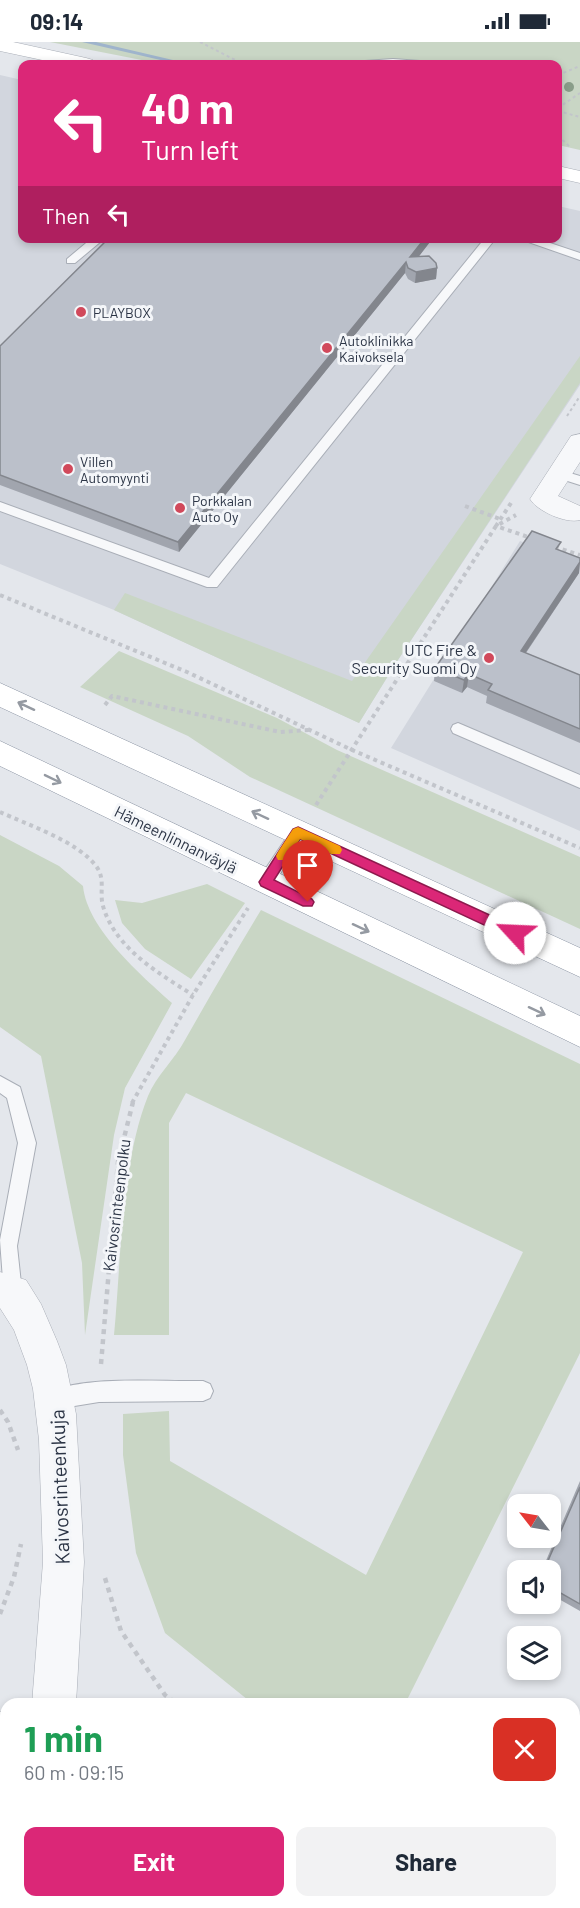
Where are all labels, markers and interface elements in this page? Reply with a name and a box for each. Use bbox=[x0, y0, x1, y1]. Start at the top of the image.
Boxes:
text: 09:14 bbox=[30, 8, 83, 34]
text: 40 m bbox=[141, 82, 234, 132]
icon: left bbox=[42, 84, 120, 162]
text: Turn left bbox=[141, 133, 239, 165]
icon: left bbox=[102, 198, 135, 231]
text: Then bbox=[42, 202, 90, 228]
place label: PLAYBOX bbox=[93, 304, 151, 321]
marker: PLAYBOX bbox=[74, 305, 88, 319]
place label: Autoklinikka Kaivoksela bbox=[339, 332, 414, 365]
marker: Autoklinikka Kaivoksela bbox=[320, 341, 334, 355]
place label: Villen Automyynti bbox=[80, 453, 149, 486]
marker: Villen Automyynti bbox=[61, 462, 75, 476]
place label: Porkkalan Auto Oy bbox=[192, 492, 252, 525]
marker: Porkkalan Auto Oy bbox=[173, 501, 187, 515]
place label: UTC Fire & Security Suomi Oy bbox=[351, 640, 478, 677]
marker: UTC Fire & Security Suomi Oy bbox=[482, 651, 496, 665]
one-way arrow bbox=[18, 699, 36, 711]
one-way arrow bbox=[43, 773, 61, 785]
street label: Hämeenlinnanväylä bbox=[112, 801, 240, 877]
one-way arrow bbox=[252, 808, 270, 820]
pin bbox=[282, 840, 333, 902]
icon: arrive bbox=[291, 849, 324, 882]
position arrow bbox=[483, 901, 547, 965]
one-way arrow bbox=[351, 922, 369, 934]
one-way arrow bbox=[527, 1006, 545, 1018]
street label: Kaivosrinteenpolku bbox=[98, 1138, 134, 1272]
street label: Kaivosrinteenkuja bbox=[44, 1409, 74, 1565]
north arrow bbox=[507, 1494, 561, 1548]
map controls bbox=[507, 1494, 561, 1680]
button: sound bbox=[507, 1560, 561, 1614]
button: layers bbox=[507, 1626, 561, 1680]
text: 1 min bbox=[24, 1716, 103, 1759]
button: close bbox=[493, 1718, 556, 1781]
text: 60 m · 09:15 bbox=[24, 1760, 124, 1784]
button: Exit bbox=[24, 1827, 284, 1896]
button: Share bbox=[296, 1827, 556, 1896]

